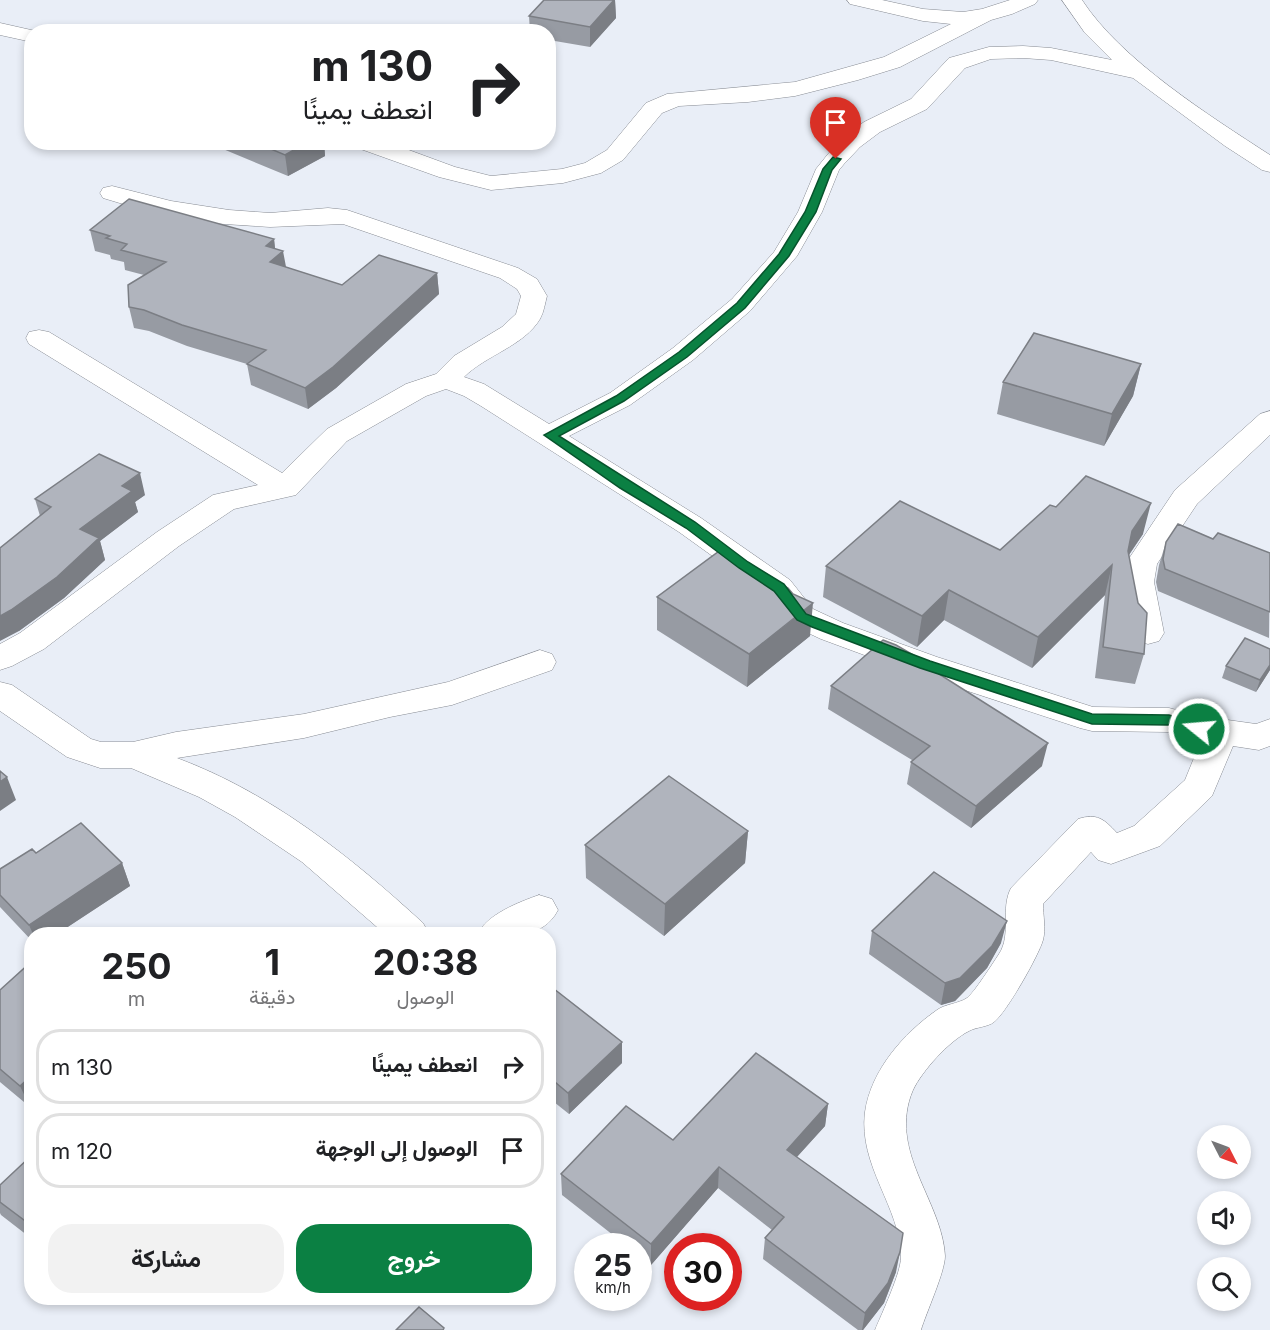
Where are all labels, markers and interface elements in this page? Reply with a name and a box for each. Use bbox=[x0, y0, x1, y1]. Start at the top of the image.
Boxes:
text: 130 m bbox=[311, 40, 433, 91]
icon: right bbox=[454, 48, 532, 126]
text: انعطف يمينًا bbox=[303, 93, 433, 126]
pin bbox=[810, 97, 861, 159]
icon: arrive bbox=[819, 106, 852, 139]
position arrow bbox=[1167, 697, 1231, 761]
text: 1 bbox=[264, 940, 280, 984]
text: 20:38 bbox=[373, 940, 478, 984]
text: 250 bbox=[102, 944, 172, 988]
text: دقيقة bbox=[249, 985, 295, 1009]
text: الوصول bbox=[397, 985, 455, 1009]
text: m bbox=[128, 987, 145, 1011]
icon: right bbox=[496, 1050, 529, 1083]
text: انعطف يمينًا bbox=[371, 1051, 478, 1077]
text: 130 m bbox=[51, 1054, 113, 1080]
north arrow bbox=[1197, 1125, 1251, 1179]
map controls bbox=[1197, 1125, 1251, 1311]
icon: arrive bbox=[496, 1134, 529, 1167]
text: الوصول إلى الوجهة bbox=[315, 1135, 478, 1161]
text: 120 m bbox=[51, 1138, 113, 1164]
button: sound bbox=[1197, 1191, 1251, 1245]
button: مشاركة bbox=[48, 1224, 284, 1293]
button: خروج bbox=[296, 1224, 532, 1293]
speed limit sign: 30 bbox=[664, 1233, 742, 1311]
text: 25 bbox=[594, 1247, 632, 1283]
button: search bbox=[1197, 1257, 1251, 1311]
text: km/h bbox=[595, 1278, 631, 1297]

